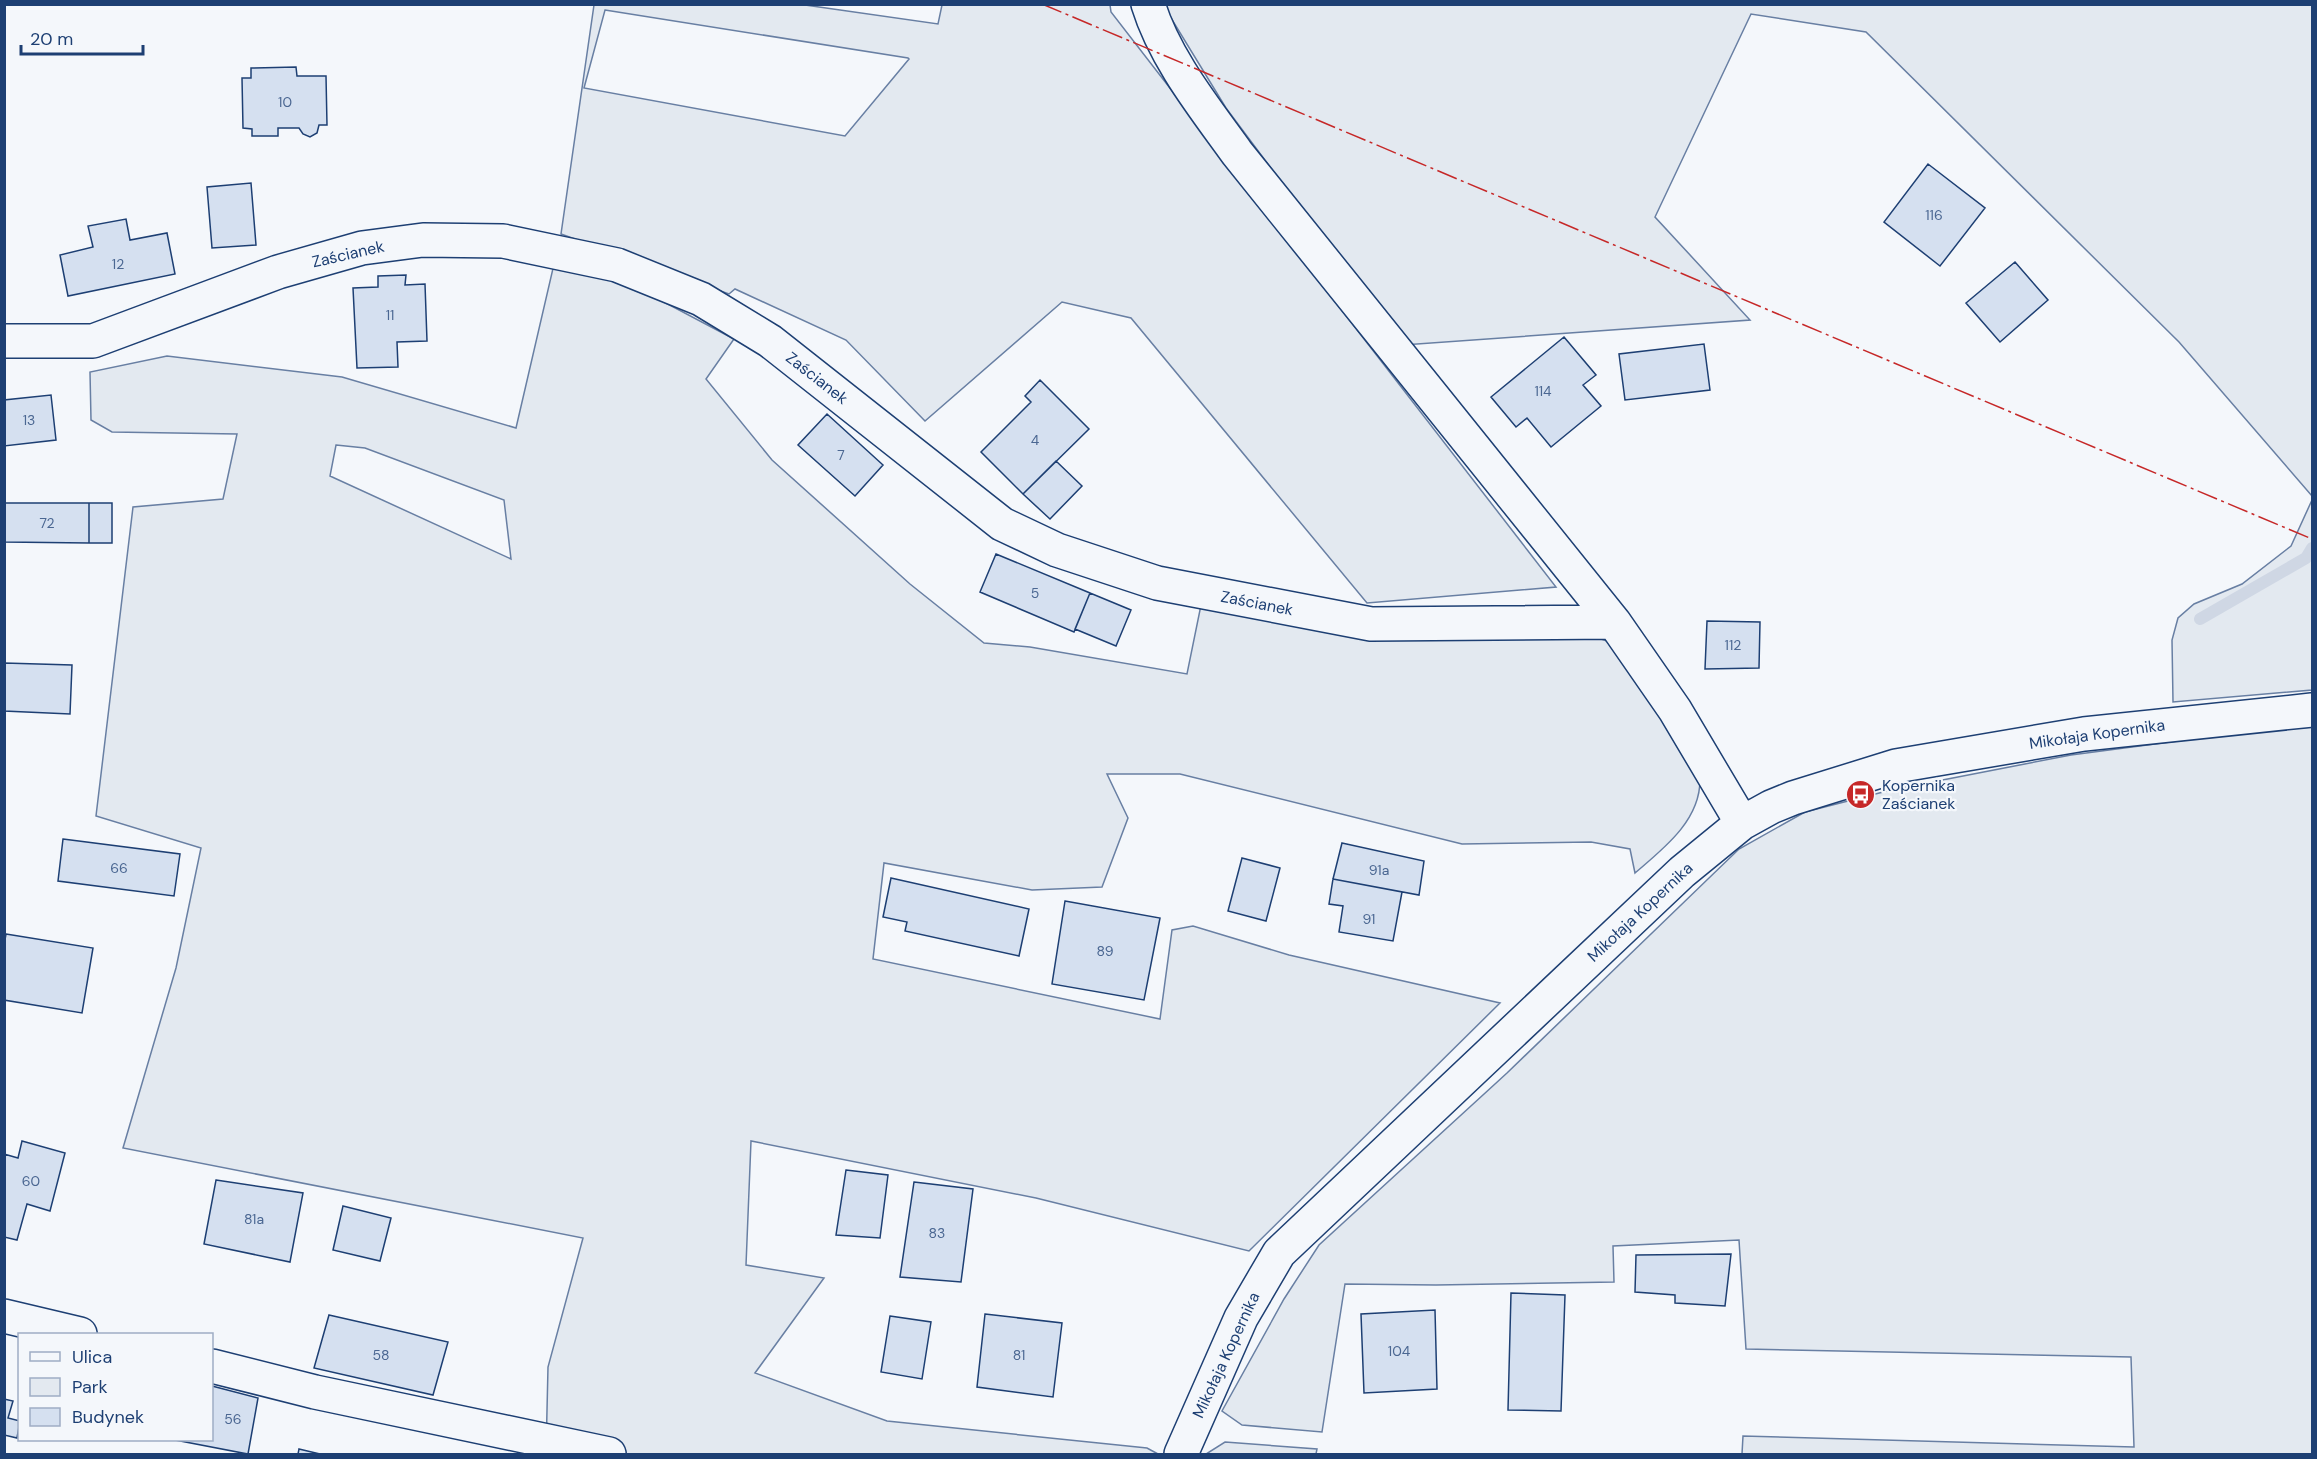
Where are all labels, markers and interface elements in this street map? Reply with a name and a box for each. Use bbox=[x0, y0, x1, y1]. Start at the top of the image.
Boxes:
scale bar bbox=[21, 18, 142, 56]
text: 20 m bbox=[30, 27, 73, 51]
house number: 10 bbox=[278, 93, 292, 111]
house number: 116 bbox=[1925, 206, 1943, 224]
street label: Zaścianek bbox=[310, 236, 386, 272]
house number: 12 bbox=[112, 255, 124, 273]
house number: 11 bbox=[386, 306, 394, 324]
street label: Zaścianek bbox=[782, 347, 852, 409]
house number: 114 bbox=[1534, 382, 1552, 400]
house number: 13 bbox=[23, 411, 35, 429]
house number: 4 bbox=[1031, 431, 1040, 449]
house number: 7 bbox=[837, 446, 845, 464]
house number: 72 bbox=[39, 514, 55, 532]
house number: 5 bbox=[1031, 584, 1039, 602]
street label: Zaścianek bbox=[1219, 586, 1295, 620]
house number: 112 bbox=[1725, 636, 1741, 654]
street label: Mikołaja Kopernika bbox=[2028, 714, 2166, 754]
place label: Kopernika Zaścianek bbox=[1882, 775, 1955, 814]
bus stop icon: Kopernika Zaścianek bbox=[1845, 778, 1877, 810]
street label: Mikołaja Kopernika bbox=[1583, 858, 1697, 966]
house number: 66 bbox=[110, 859, 128, 877]
house number: 91a bbox=[1369, 861, 1389, 879]
house number: 91 bbox=[1363, 910, 1375, 928]
house number: 89 bbox=[1097, 942, 1114, 960]
house number: 60 bbox=[22, 1172, 40, 1190]
house number: 81a bbox=[244, 1210, 264, 1228]
house number: 83 bbox=[929, 1224, 945, 1242]
street label: Mikołaja Kopernika bbox=[1188, 1289, 1264, 1421]
legend bbox=[18, 1333, 213, 1441]
house number: 104 bbox=[1388, 1342, 1411, 1360]
text: Ulica bbox=[72, 1345, 112, 1369]
house number: 58 bbox=[372, 1346, 390, 1364]
house number: 81 bbox=[1013, 1346, 1025, 1364]
text: Park bbox=[72, 1375, 108, 1399]
text: Budynek bbox=[72, 1405, 144, 1429]
house number: 56 bbox=[224, 1410, 242, 1428]

